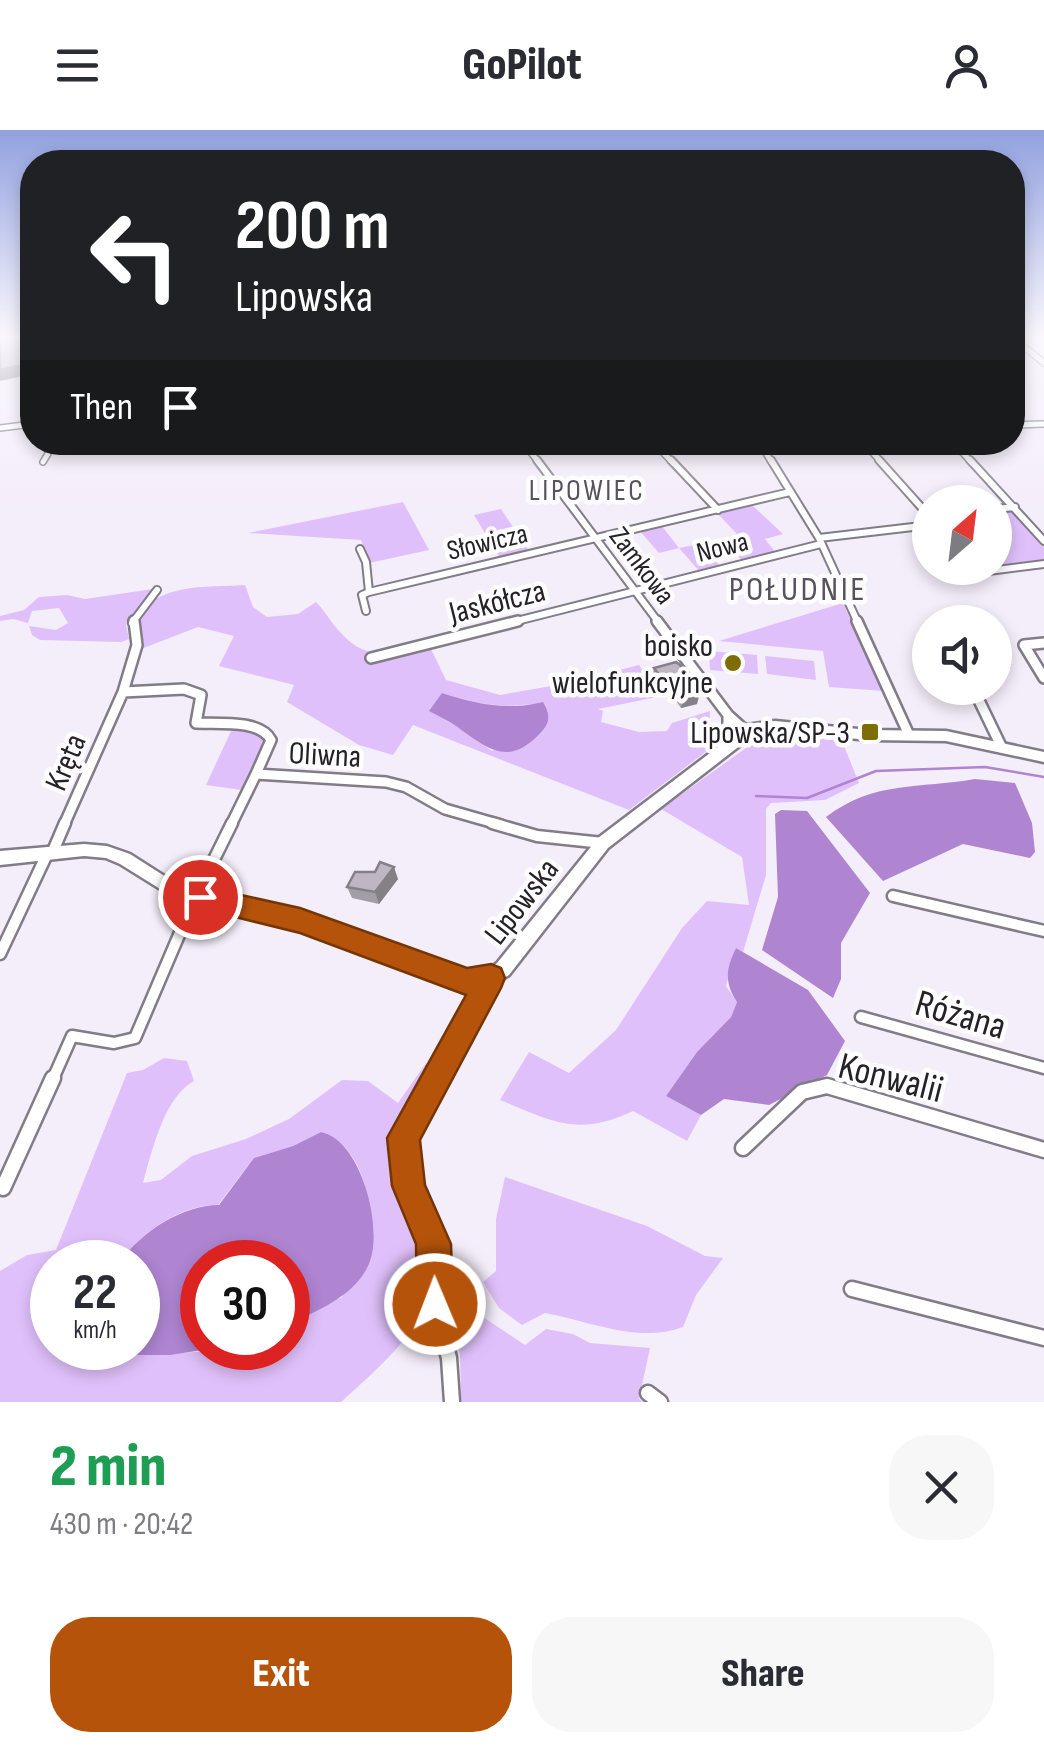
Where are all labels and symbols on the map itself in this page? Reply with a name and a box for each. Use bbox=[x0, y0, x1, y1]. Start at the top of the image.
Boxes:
district label: LIPOWIEC bbox=[529, 473, 645, 509]
north arrow bbox=[912, 485, 1012, 585]
street label: Słowicza bbox=[444, 517, 531, 568]
street label: Zamkowa bbox=[602, 521, 681, 611]
street label: Nowa bbox=[693, 525, 752, 570]
district label: POŁUDNIE bbox=[729, 568, 867, 611]
street label: Jaskółcza bbox=[444, 572, 549, 633]
place label: boisko wielofunkcyjne bbox=[552, 627, 713, 703]
marker: boisko wielofunkcyjne bbox=[722, 652, 744, 674]
place label: Lipowska/SP-3 bbox=[690, 714, 850, 753]
marker: Lipowska/SP-3 bbox=[859, 721, 881, 743]
street label: Kręta bbox=[37, 728, 96, 797]
street label: Oliwna bbox=[288, 734, 362, 777]
street label: Lipowska bbox=[477, 851, 568, 953]
pin bbox=[158, 855, 243, 940]
street label: Różana bbox=[910, 981, 1011, 1050]
street label: Konwalii bbox=[834, 1044, 948, 1113]
speed limit sign: 30 bbox=[180, 1240, 310, 1370]
position arrow bbox=[383, 1252, 487, 1356]

